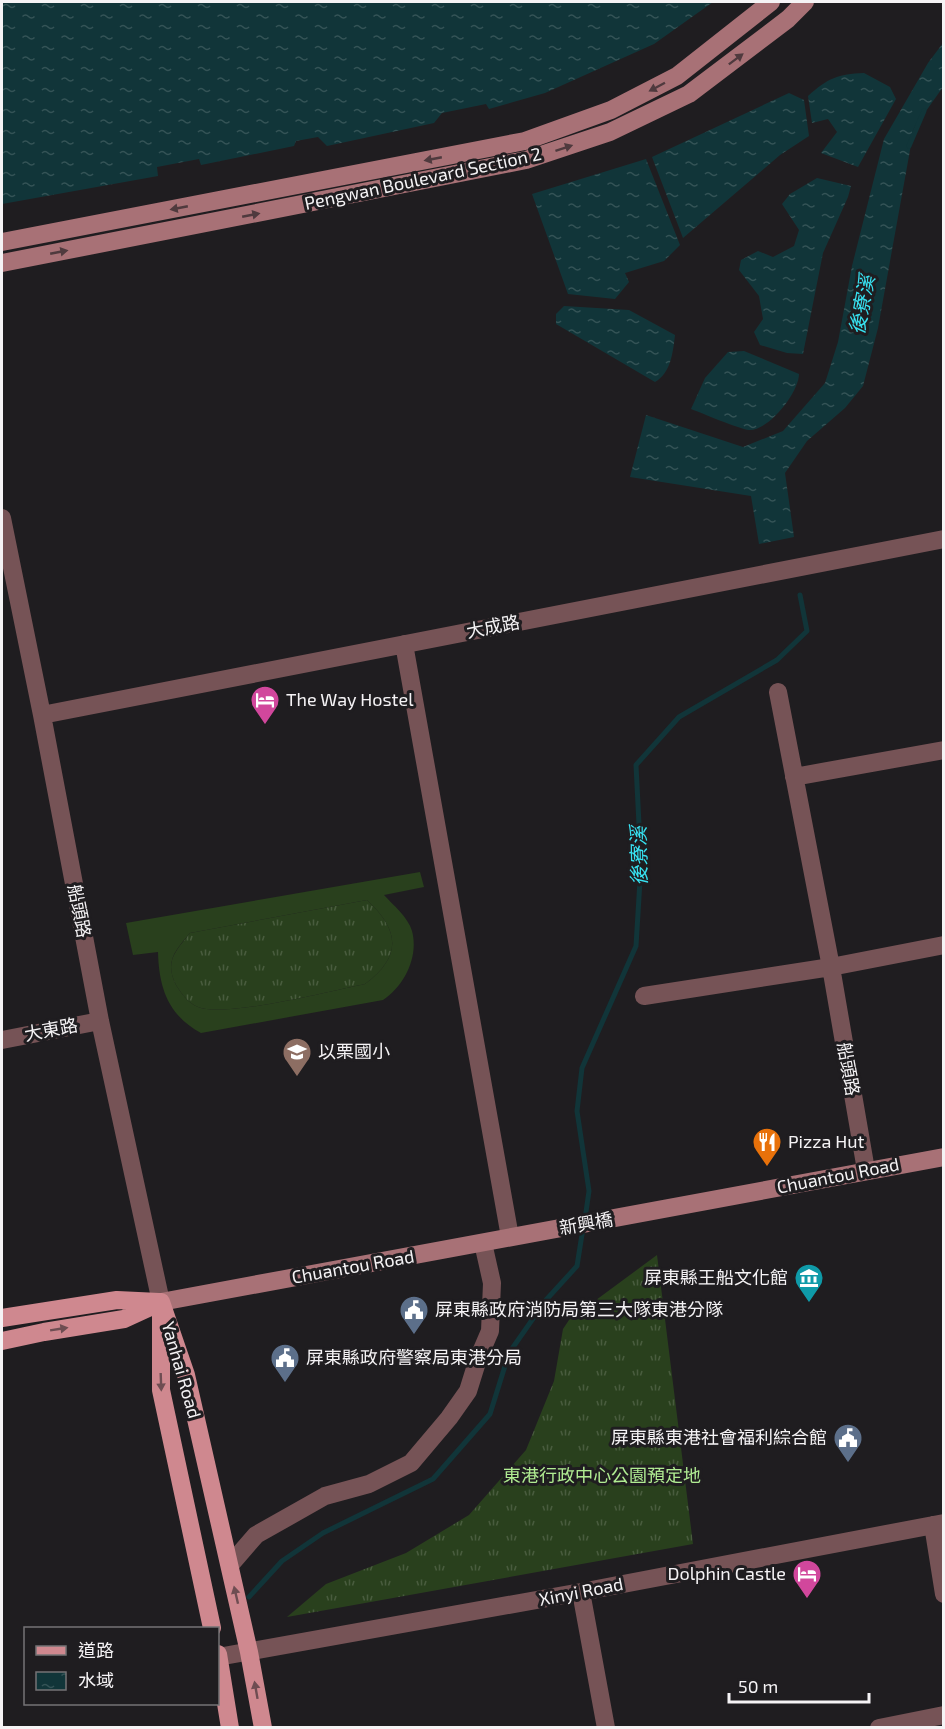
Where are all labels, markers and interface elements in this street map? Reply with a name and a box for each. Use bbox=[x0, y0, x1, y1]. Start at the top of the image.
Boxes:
one-way arrow bbox=[728, 52, 744, 65]
one-way arrow bbox=[648, 82, 665, 91]
street label: Pengwan Boulevard Section 2 bbox=[302, 142, 543, 214]
one-way arrow bbox=[555, 142, 573, 152]
one-way arrow bbox=[423, 155, 442, 164]
one-way arrow bbox=[170, 204, 189, 213]
one-way arrow bbox=[241, 210, 260, 219]
one-way arrow bbox=[50, 247, 69, 256]
water label: 後寮溪 bbox=[844, 270, 879, 337]
street label: 大成路 bbox=[464, 610, 521, 642]
hotel icon: The Way Hostel bbox=[249, 684, 281, 726]
place label: The Way Hostel bbox=[286, 688, 414, 710]
water label: 後寮溪 bbox=[625, 823, 651, 886]
street label: 船頭路 bbox=[64, 882, 96, 939]
street label: 大東路 bbox=[22, 1013, 79, 1045]
school or university icon: 以栗國小 bbox=[281, 1036, 313, 1078]
place label: 以栗國小 bbox=[318, 1040, 390, 1062]
street label: 船頭路 bbox=[833, 1040, 865, 1097]
restaurant icon: Pizza Hut bbox=[751, 1126, 783, 1168]
place label: Pizza Hut bbox=[788, 1130, 865, 1152]
street label: Chuantou Road bbox=[775, 1152, 901, 1198]
street label: 新興橋 bbox=[557, 1207, 614, 1239]
street label: Chuantou Road bbox=[290, 1244, 416, 1288]
museum icon: 屏東縣王船文化館 bbox=[793, 1262, 825, 1304]
place label: 屏東縣王船文化館 bbox=[644, 1266, 788, 1288]
public building icon: 屏東縣政府消防局第三大隊東港分隊 bbox=[398, 1294, 430, 1336]
place label: 屏東縣政府消防局第三大隊東港分隊 bbox=[435, 1298, 723, 1320]
street label: Yanhai Road bbox=[158, 1319, 206, 1421]
one-way arrow bbox=[49, 1325, 68, 1334]
public building icon: 屏東縣政府警察局東港分局 bbox=[269, 1342, 301, 1384]
place label: 屏東縣政府警察局東港分局 bbox=[306, 1346, 522, 1368]
one-way arrow bbox=[157, 1372, 166, 1391]
public building icon: 屏東縣東港社會福利綜合館 bbox=[832, 1422, 864, 1464]
place label: 屏東縣東港社會福利綜合館 bbox=[611, 1426, 827, 1448]
park label: 東港行政中心公園預定地 bbox=[503, 1464, 701, 1486]
hotel icon: Dolphin Castle bbox=[791, 1558, 823, 1600]
place label: Dolphin Castle bbox=[667, 1562, 786, 1584]
street label: Xinyi Road bbox=[537, 1572, 625, 1610]
one-way arrow bbox=[231, 1585, 241, 1604]
legend bbox=[24, 1627, 219, 1705]
text: 道路 bbox=[78, 1639, 114, 1661]
scale bar bbox=[729, 1666, 868, 1704]
text: 水域 bbox=[78, 1669, 114, 1691]
text: 50 m bbox=[738, 1675, 778, 1697]
one-way arrow bbox=[251, 1680, 260, 1699]

